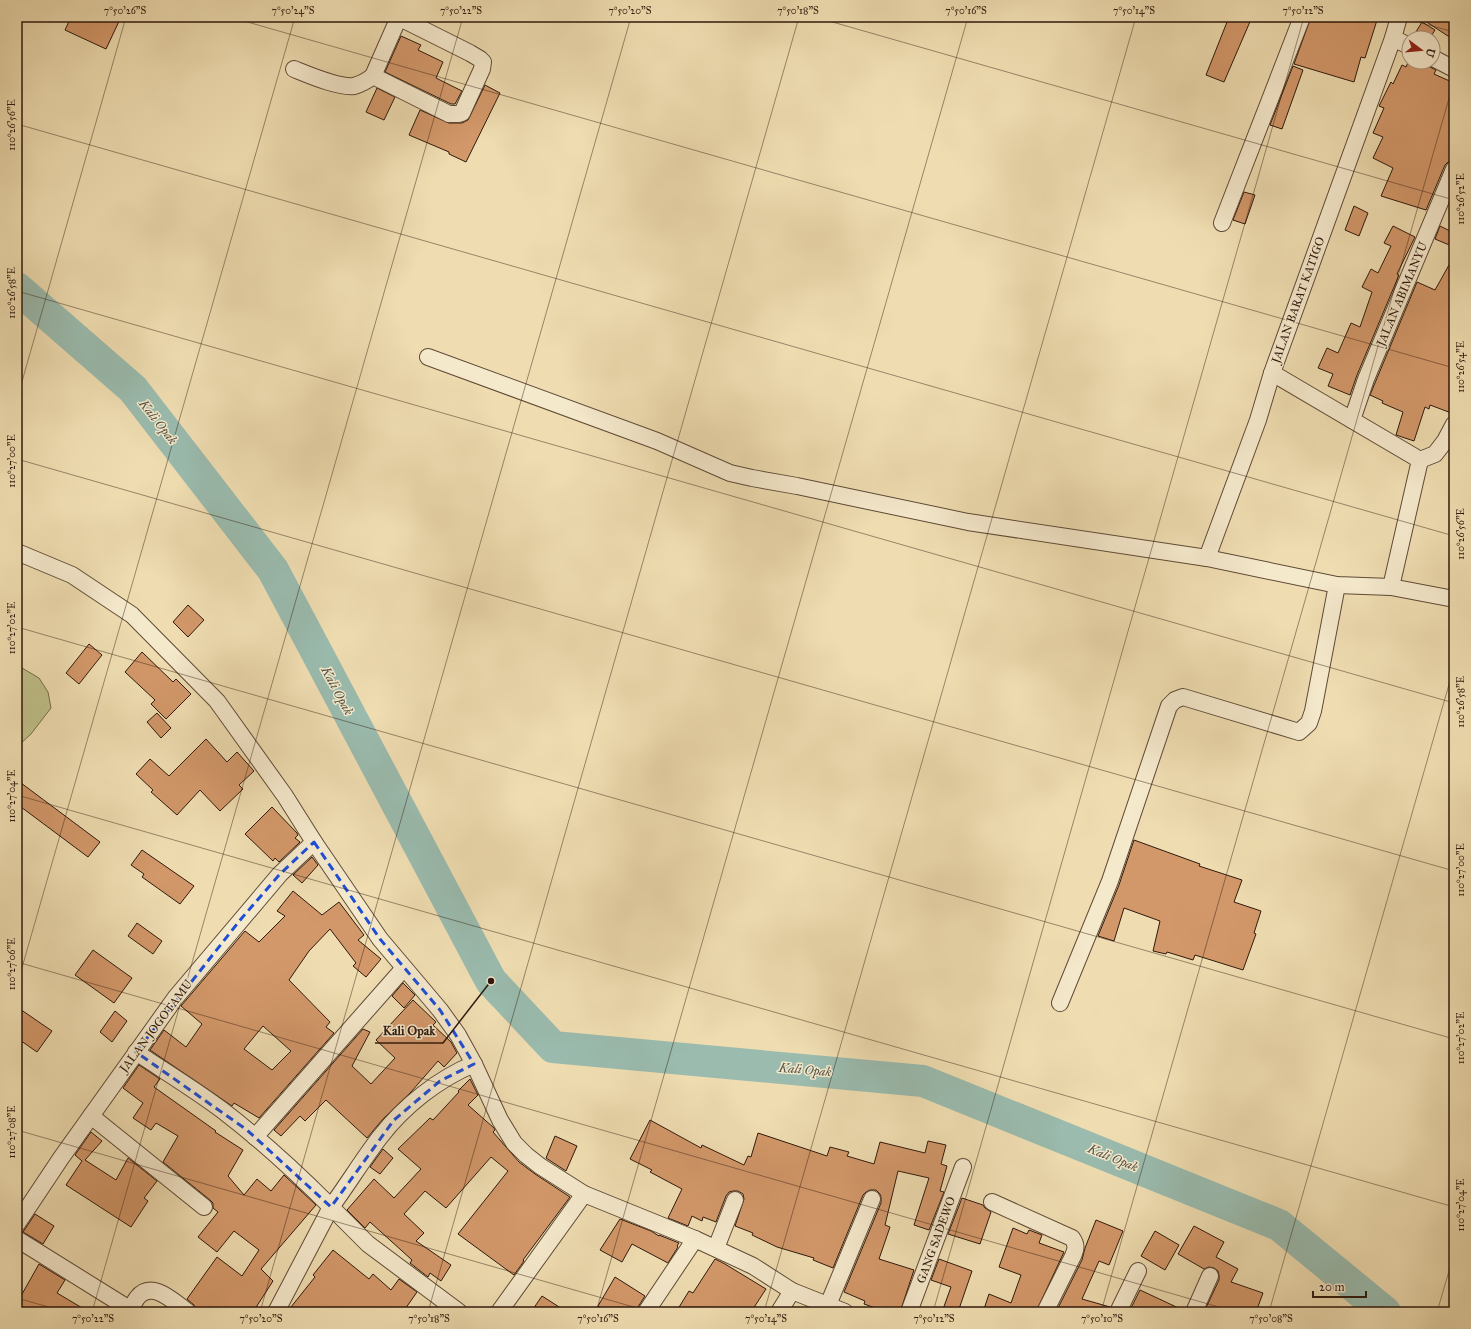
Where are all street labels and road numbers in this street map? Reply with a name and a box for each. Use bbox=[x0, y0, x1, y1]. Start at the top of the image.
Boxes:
street label: JALAN BARAT KATIGO bbox=[1268, 235, 1328, 367]
street label: JALAN ABIMANYU bbox=[1373, 239, 1431, 350]
street label: JALAN JOGOTAMU bbox=[115, 976, 197, 1077]
street label: GANG SADEWO bbox=[914, 1195, 958, 1285]

